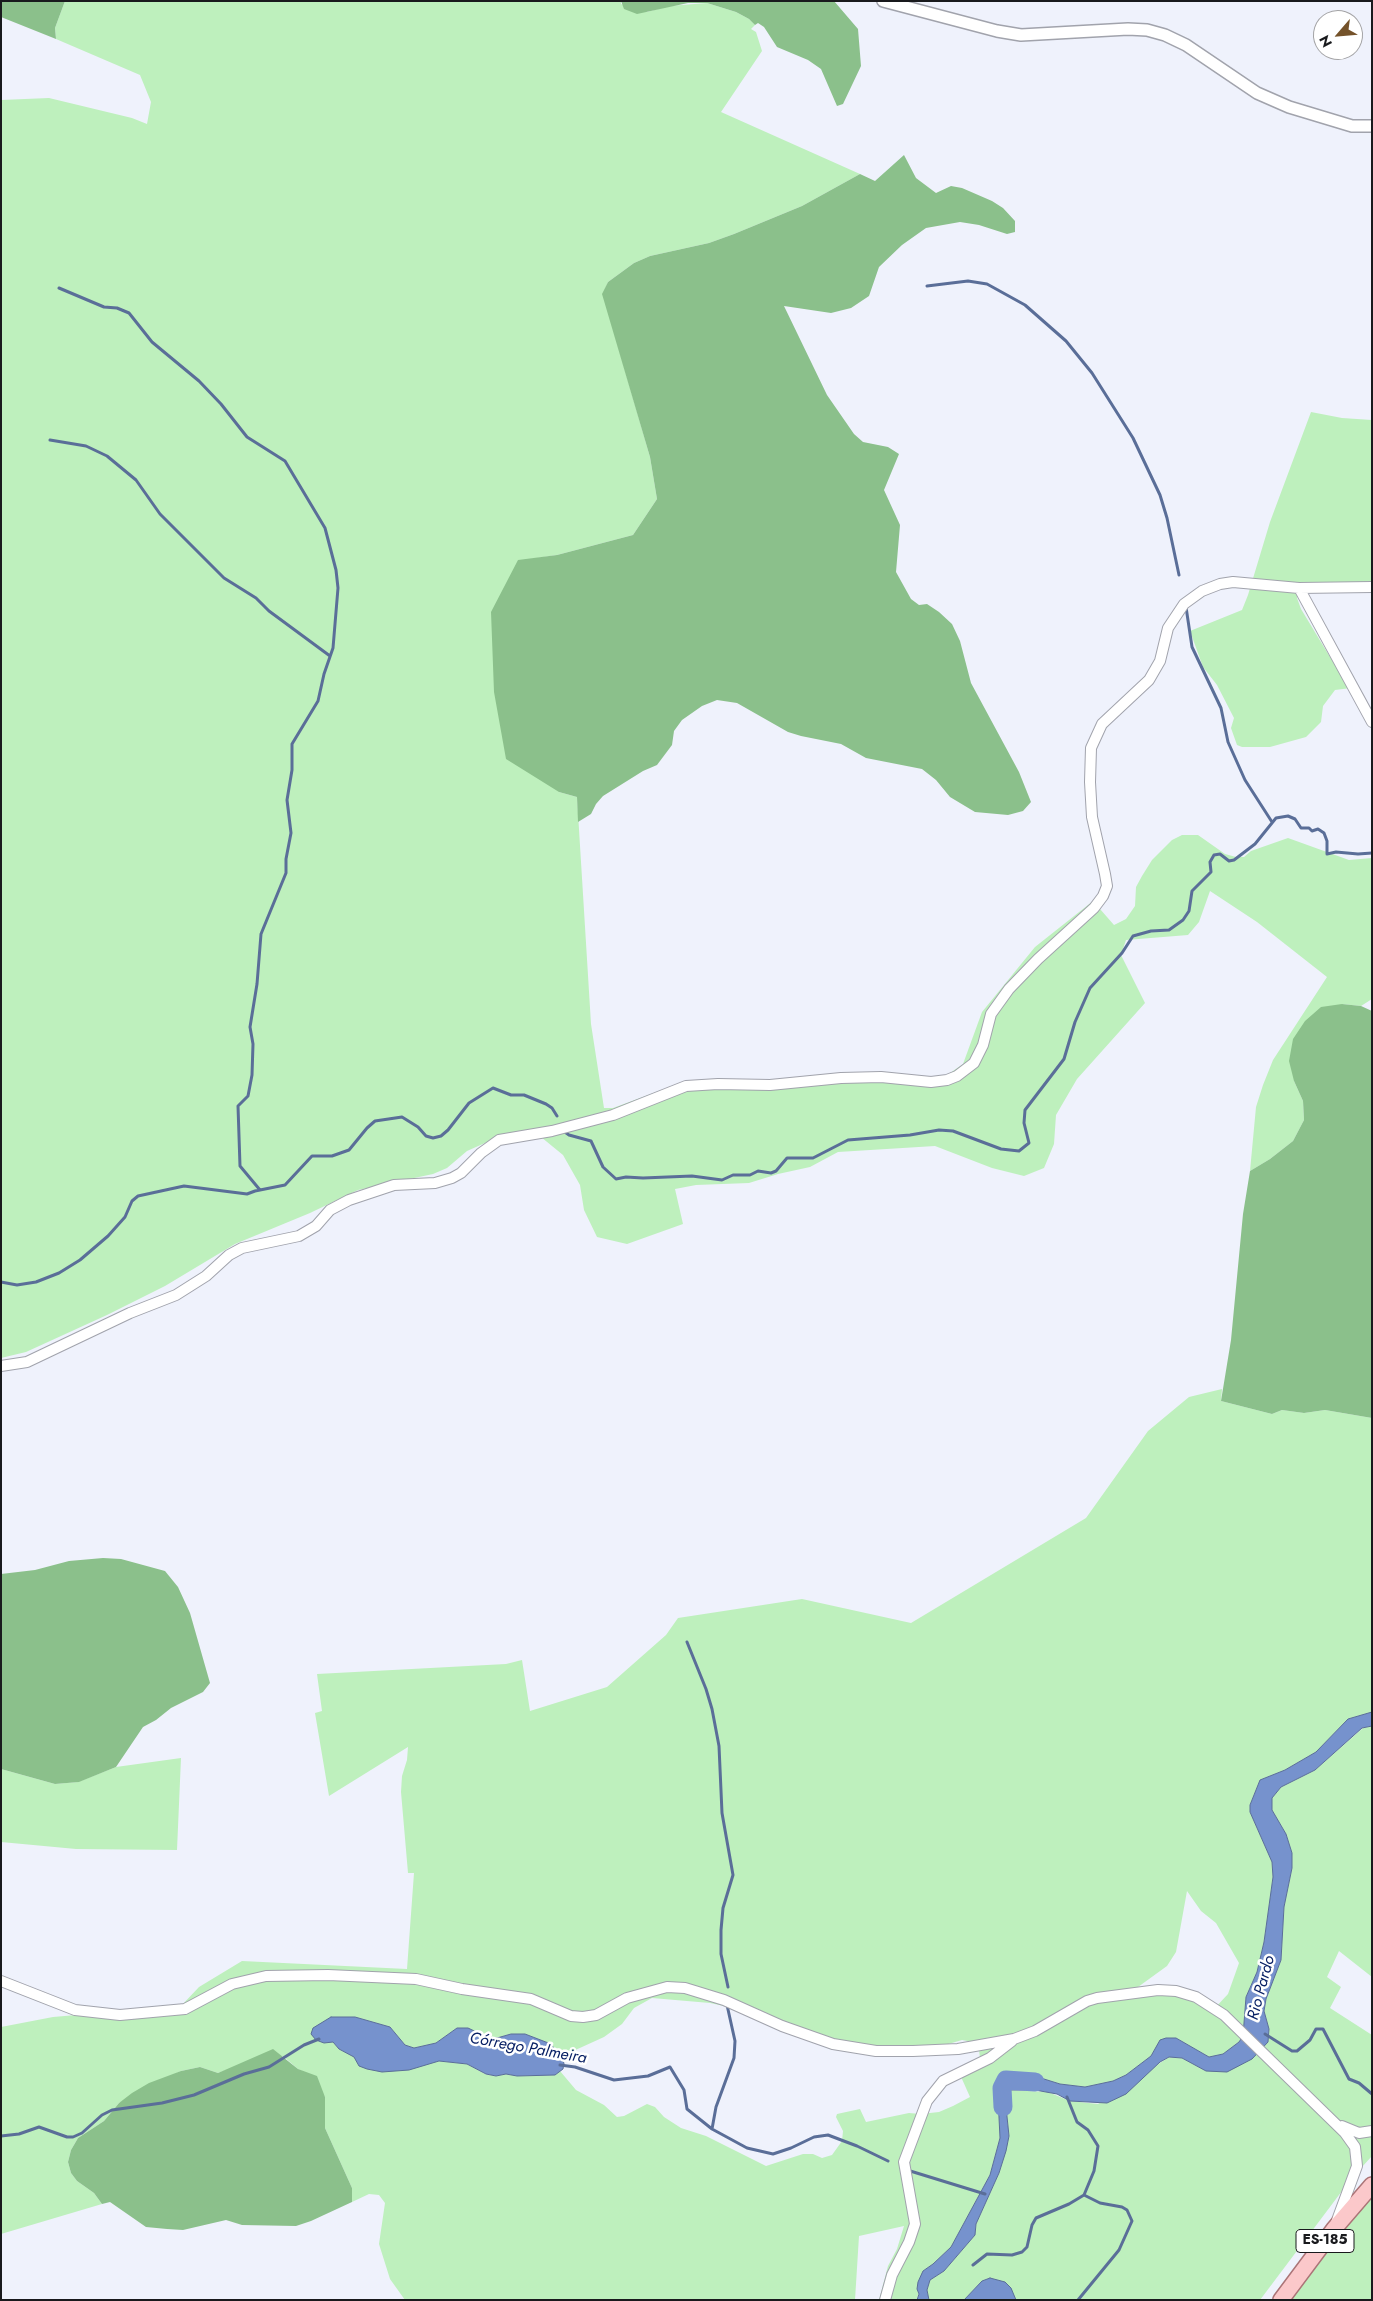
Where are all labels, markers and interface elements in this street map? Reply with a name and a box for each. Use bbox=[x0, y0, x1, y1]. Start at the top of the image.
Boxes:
north arrow bbox=[1313, 10, 1363, 60]
text: N bbox=[1314, 32, 1337, 51]
water label: Rio Pardo bbox=[1244, 1954, 1280, 2022]
water label: Córrego Palmeira bbox=[468, 2029, 588, 2069]
road number: ES-185 bbox=[1296, 2230, 1354, 2252]

